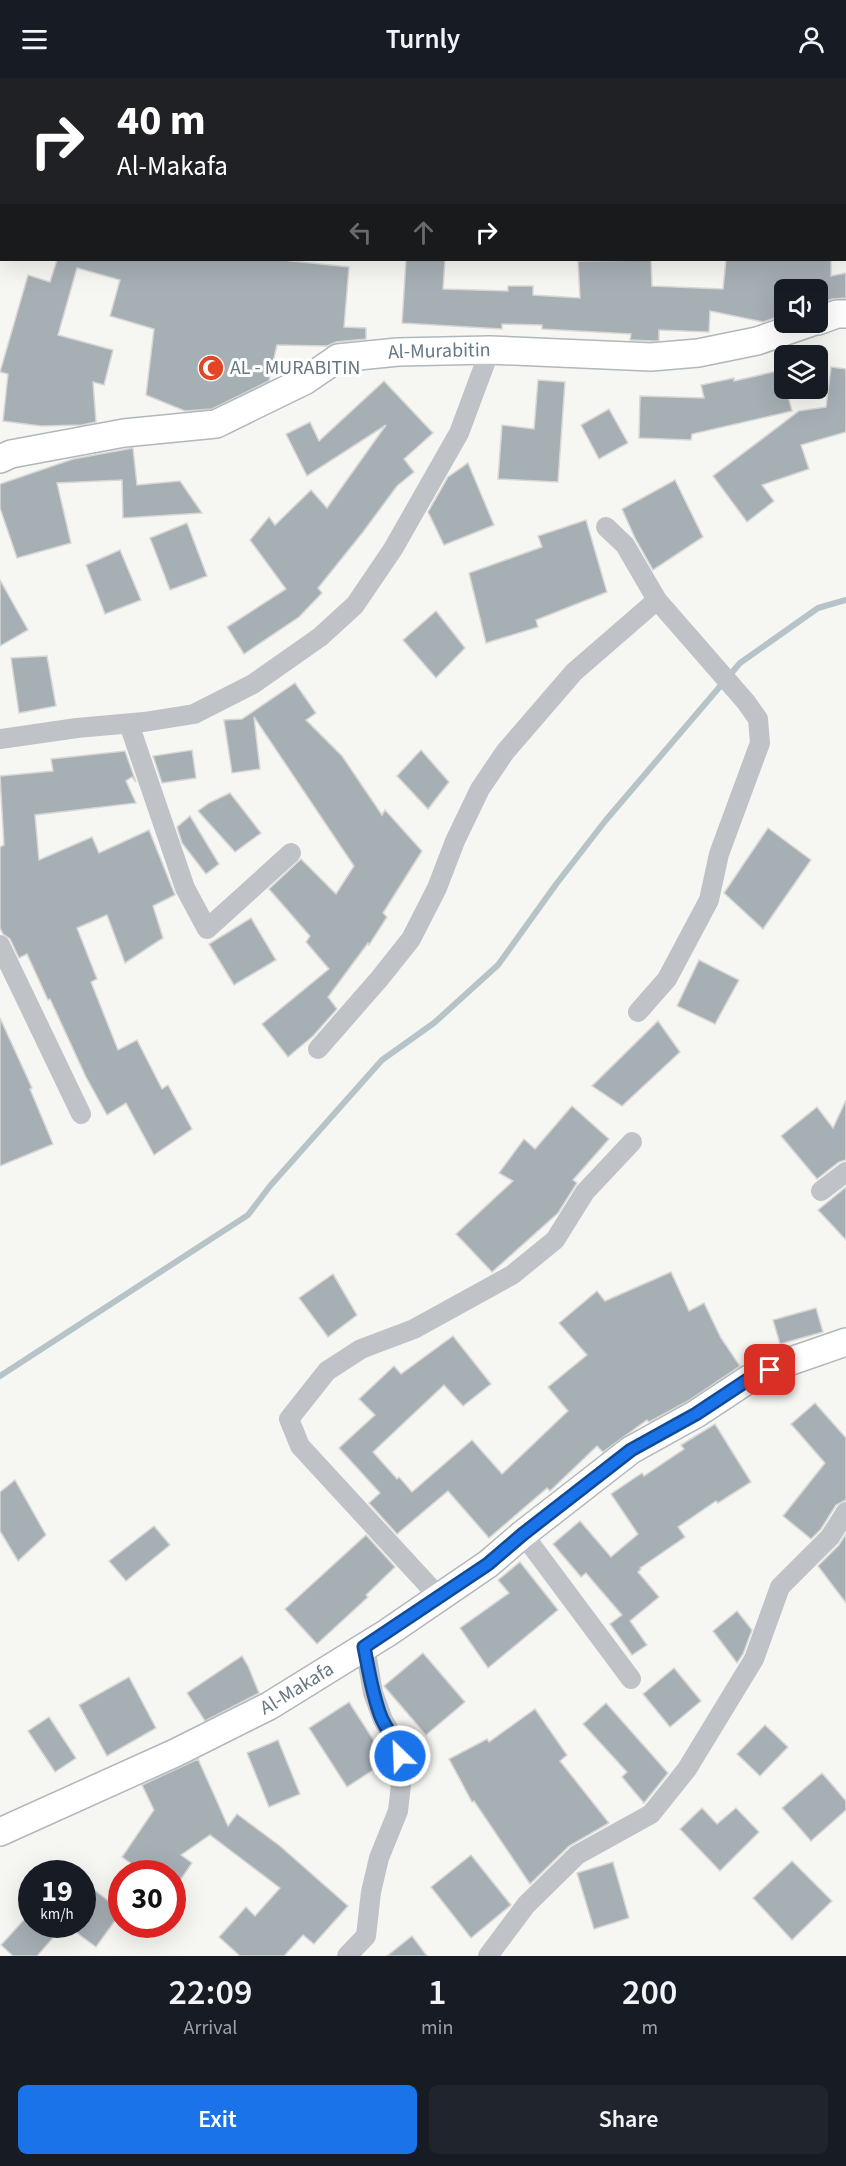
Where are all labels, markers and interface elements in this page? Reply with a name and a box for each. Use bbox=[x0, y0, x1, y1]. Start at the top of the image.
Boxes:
text: Turnly bbox=[386, 20, 460, 59]
icon: menu bbox=[18, 23, 51, 56]
icon: person bbox=[795, 23, 828, 56]
text: 40 m bbox=[117, 91, 206, 151]
icon: right bbox=[18, 102, 96, 180]
text: Al-Makafa bbox=[117, 147, 228, 186]
icon: left bbox=[344, 216, 377, 249]
icon: ahead bbox=[407, 216, 440, 249]
icon: right bbox=[470, 216, 503, 249]
map controls bbox=[774, 279, 828, 399]
button: sound bbox=[774, 279, 828, 333]
street label: Al-Murabitin bbox=[386, 336, 491, 367]
button: layers bbox=[774, 345, 828, 399]
mosque icon: AL - MURABITIN bbox=[196, 353, 226, 383]
place label: AL - MURABITIN bbox=[230, 354, 360, 382]
pin bbox=[744, 1344, 795, 1395]
icon: arrive bbox=[753, 1353, 786, 1386]
street label: Al-Makafa bbox=[255, 1655, 339, 1722]
position arrow bbox=[368, 1724, 432, 1788]
speed limit sign: 30 bbox=[108, 1860, 186, 1938]
text: 19 bbox=[41, 1870, 73, 1913]
text: km/h bbox=[40, 1904, 74, 1925]
text: 22:09 bbox=[169, 1967, 252, 2018]
text: 1 bbox=[428, 1967, 446, 2018]
text: 200 bbox=[622, 1967, 677, 2018]
text: Arrival bbox=[184, 2014, 237, 2042]
text: min bbox=[421, 2014, 453, 2042]
text: m bbox=[641, 2014, 658, 2042]
button: Exit bbox=[18, 2085, 417, 2154]
button: Share bbox=[429, 2085, 828, 2154]

